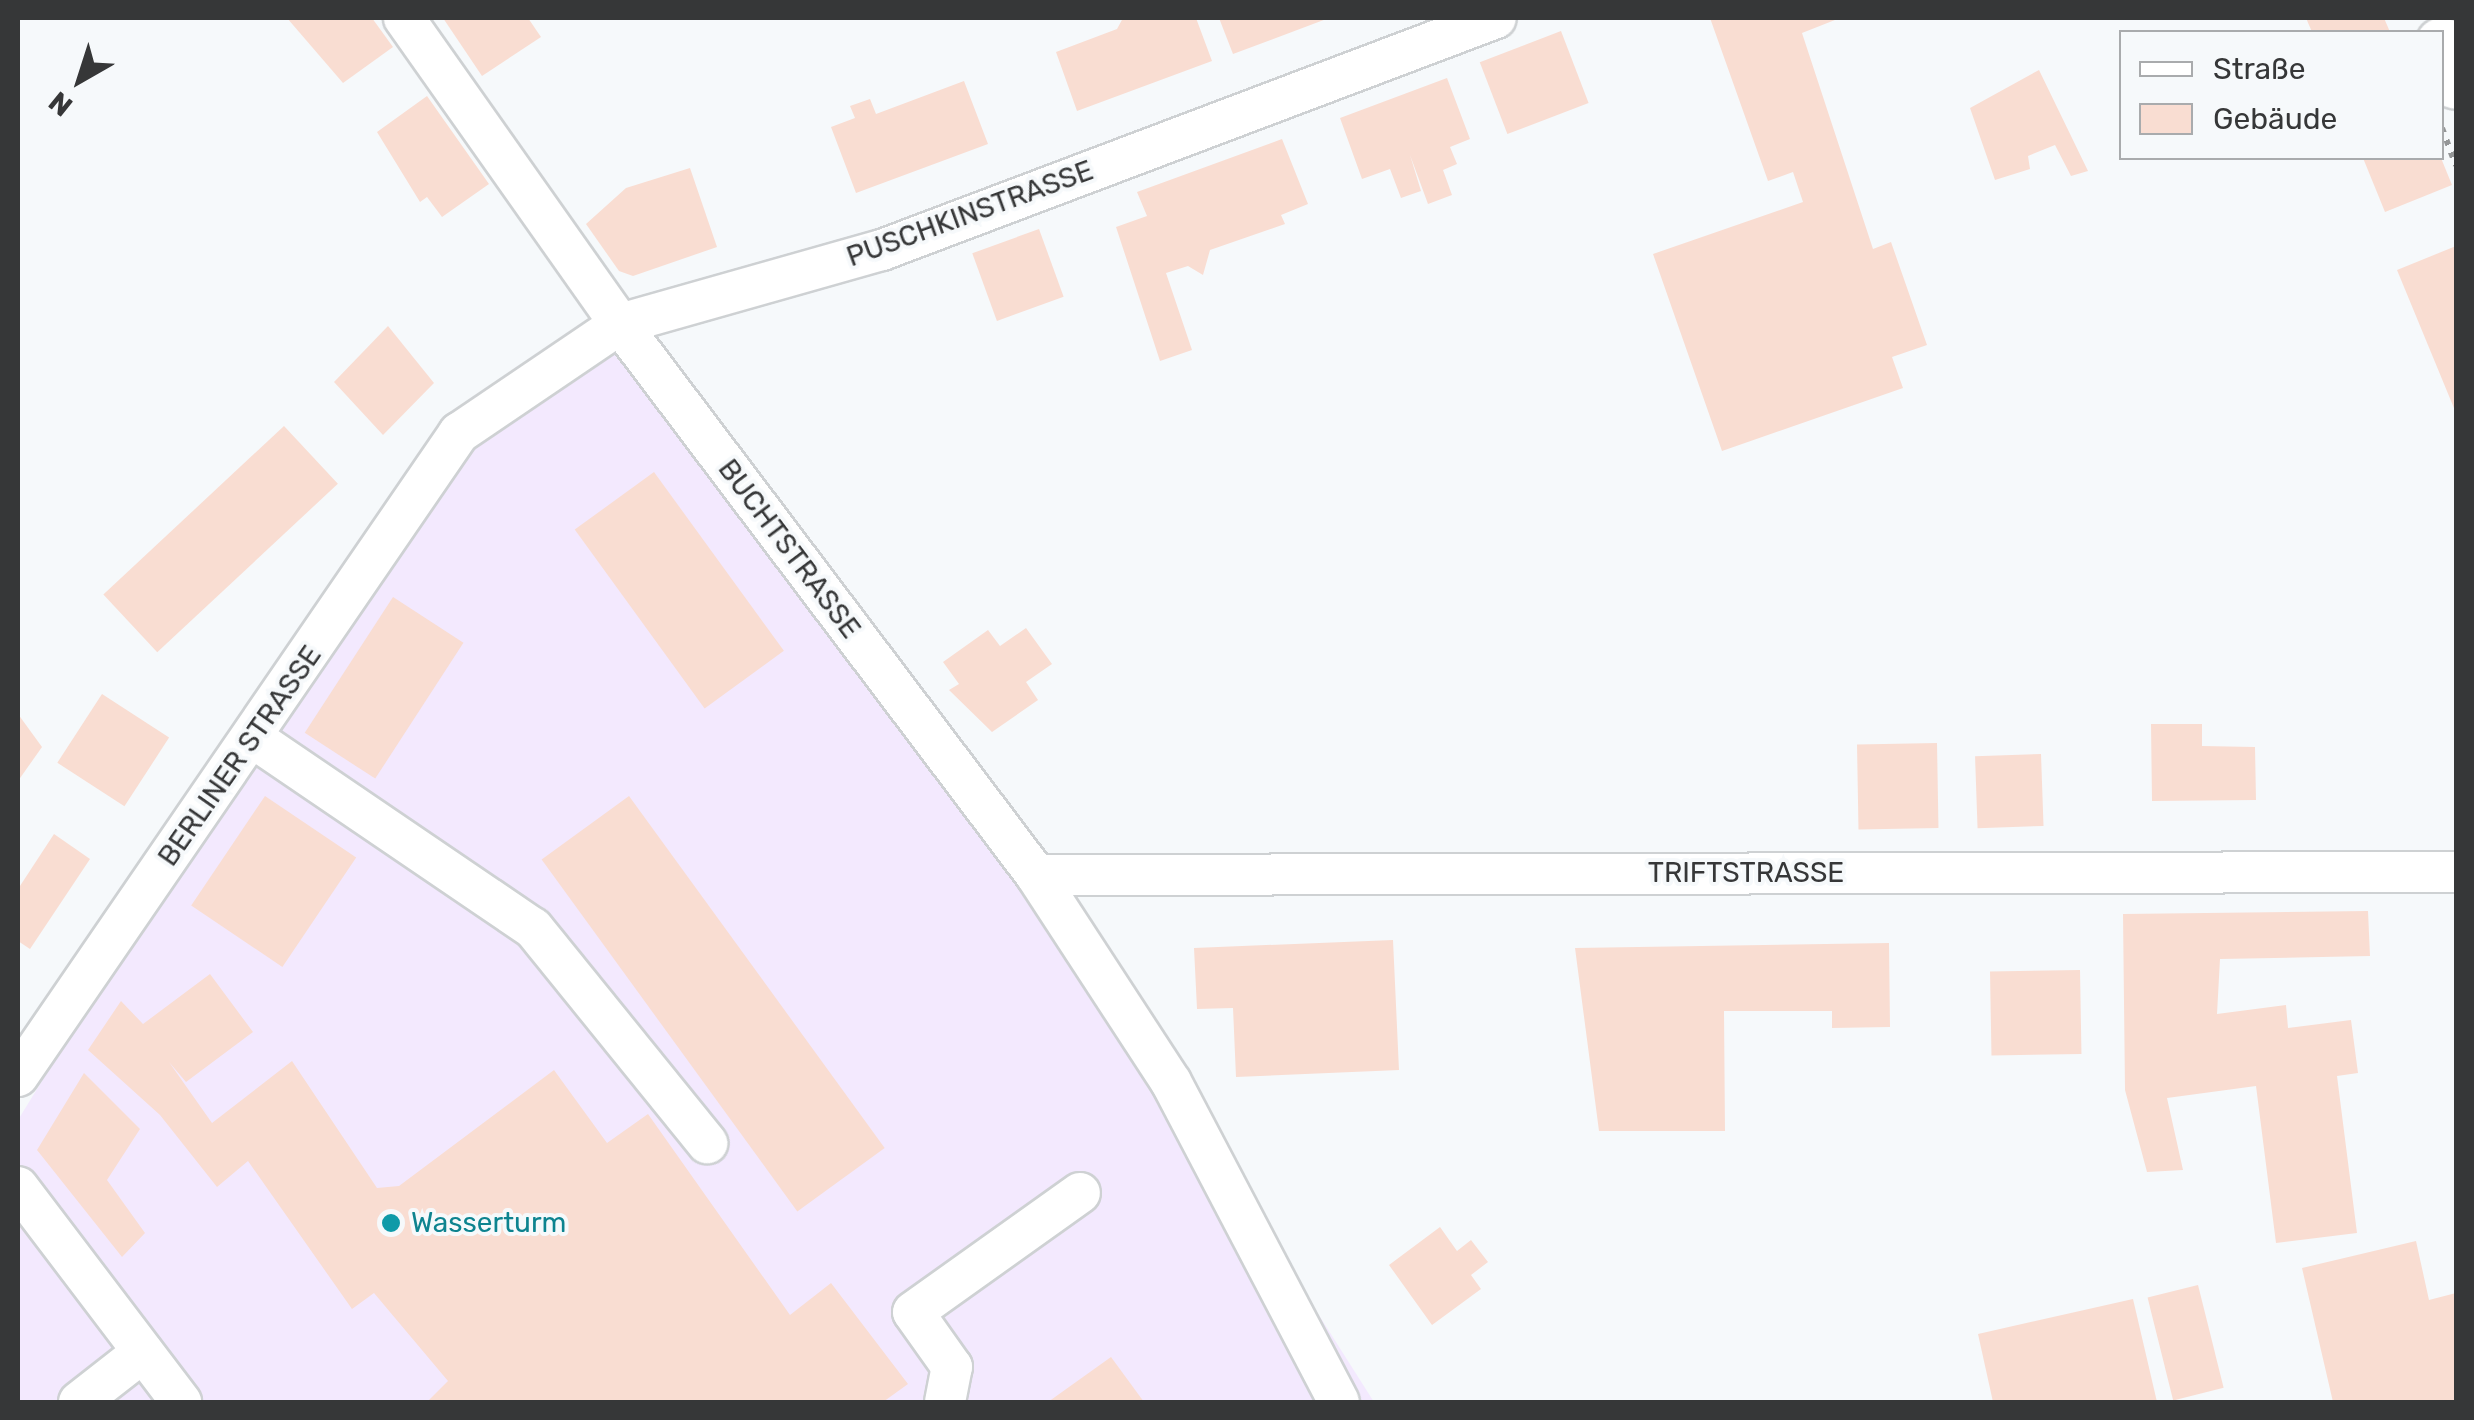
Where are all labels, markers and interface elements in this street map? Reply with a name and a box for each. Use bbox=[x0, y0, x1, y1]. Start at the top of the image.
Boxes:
north arrow bbox=[30, 30, 130, 130]
legend bbox=[2119, 30, 2444, 160]
text: Straße bbox=[2213, 51, 2306, 87]
text: N bbox=[43, 85, 79, 123]
text: Gebäude bbox=[2213, 101, 2337, 137]
street label: PUSCHKINSTRASSE bbox=[842, 154, 1098, 274]
street label: BUCHTSTRASSE bbox=[711, 453, 867, 645]
street label: BERLINER STRASSE bbox=[151, 639, 329, 873]
street label: TRIFTSTRASSE bbox=[1648, 856, 1844, 890]
place label: Wasserturm bbox=[411, 1206, 566, 1240]
marker: Wasserturm bbox=[380, 1212, 402, 1234]

